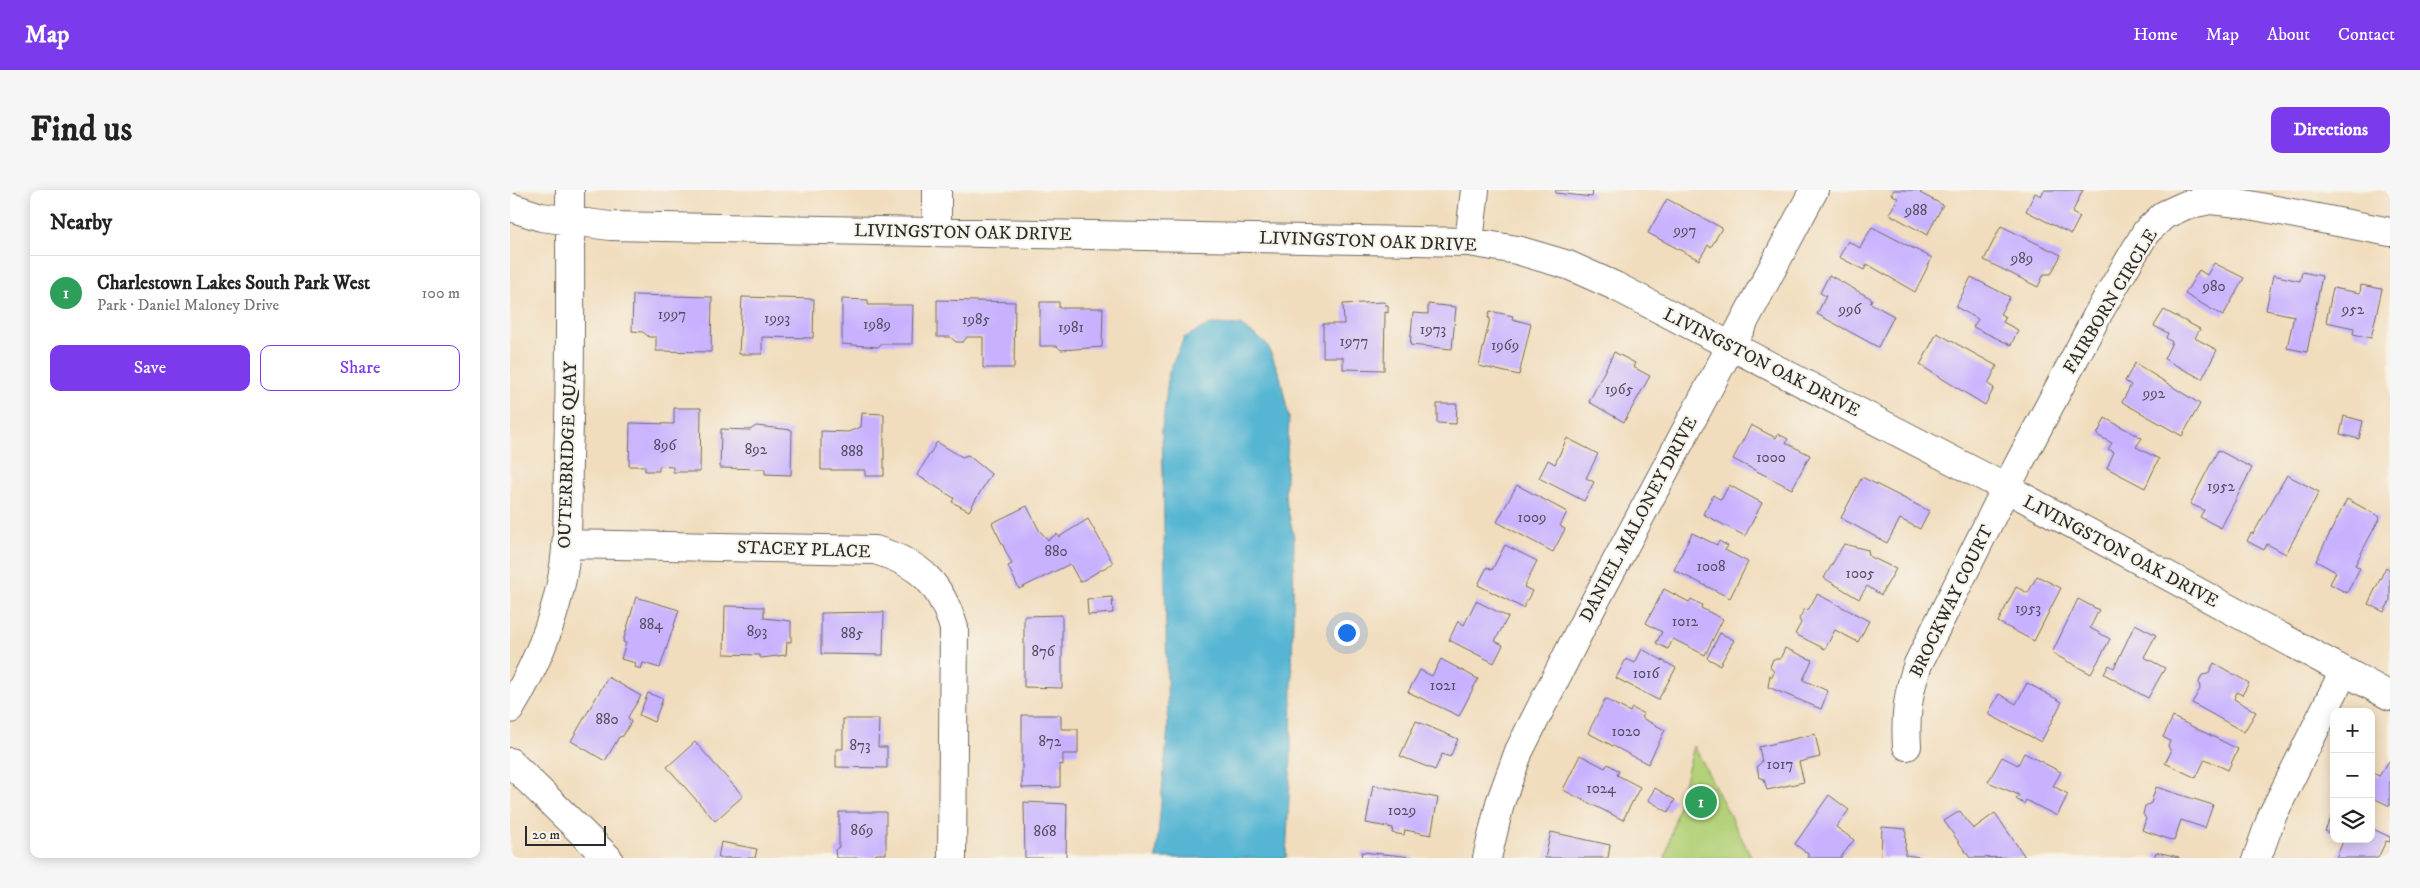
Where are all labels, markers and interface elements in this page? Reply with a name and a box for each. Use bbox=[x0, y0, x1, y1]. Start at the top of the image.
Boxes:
text: Map bbox=[25, 20, 69, 50]
text: Home bbox=[2133, 24, 2178, 46]
text: Map bbox=[2206, 24, 2239, 46]
text: About bbox=[2267, 24, 2310, 46]
text: Contact bbox=[2338, 24, 2395, 46]
button: Directions bbox=[2271, 107, 2390, 153]
text: Find us bbox=[30, 108, 132, 152]
house number: 988 bbox=[1904, 201, 1927, 220]
text: Nearby bbox=[50, 210, 112, 236]
street label: LIVINGSTON OAK DRIVE bbox=[854, 220, 1072, 246]
house number: 997 bbox=[1673, 221, 1697, 240]
street label: FAIRBORN CIRCLE bbox=[2059, 225, 2163, 378]
street label: LIVINGSTON OAK DRIVE bbox=[1259, 227, 1478, 257]
house number: 989 bbox=[2010, 249, 2033, 268]
text: Charlestown Lakes South Park West bbox=[97, 272, 370, 295]
house number: 980 bbox=[2201, 277, 2226, 296]
text: 1 bbox=[63, 283, 69, 303]
text: 100 m bbox=[422, 283, 460, 303]
text: Park · Daniel Maloney Drive bbox=[97, 295, 279, 315]
house number: 996 bbox=[1838, 300, 1863, 319]
house number: 952 bbox=[2341, 300, 2365, 319]
street label: LIVINGSTON OAK DRIVE bbox=[1659, 304, 1864, 422]
house number: 1997 bbox=[658, 305, 686, 324]
house number: 1993 bbox=[764, 309, 790, 328]
house number: 1985 bbox=[962, 310, 990, 329]
house number: 1989 bbox=[863, 315, 891, 334]
house number: 1981 bbox=[1058, 318, 1084, 337]
house number: 1973 bbox=[1420, 320, 1446, 339]
house number: 1977 bbox=[1340, 332, 1368, 351]
house number: 1969 bbox=[1491, 336, 1519, 355]
button: Save bbox=[50, 345, 250, 391]
button: Share bbox=[260, 345, 460, 391]
street label: OUTERBRIDGE QUAY bbox=[554, 360, 582, 549]
house number: 1965 bbox=[1605, 380, 1634, 399]
house number: 992 bbox=[2142, 384, 2166, 403]
street label: DANIEL MALONEY DRIVE bbox=[1575, 413, 1703, 626]
house number: 896 bbox=[654, 436, 678, 455]
house number: 892 bbox=[745, 440, 768, 459]
house number: 888 bbox=[841, 442, 863, 461]
house number: 1000 bbox=[1756, 448, 1786, 467]
house number: 1952 bbox=[2207, 477, 2236, 496]
street label: LIVINGSTON OAK DRIVE bbox=[2019, 491, 2222, 613]
house number: 1009 bbox=[1517, 508, 1547, 527]
street label: BROCKWAY COURT bbox=[1905, 521, 1998, 681]
street label: STACEY PLACE bbox=[737, 537, 871, 563]
house number: 880 bbox=[1044, 542, 1068, 561]
house number: 1008 bbox=[1696, 557, 1726, 576]
house number: 1005 bbox=[1845, 564, 1875, 583]
house number: 1953 bbox=[2015, 599, 2041, 618]
house number: 1012 bbox=[1672, 612, 1699, 631]
house number: 884 bbox=[639, 615, 663, 634]
your location bbox=[1334, 620, 1360, 646]
house number: 893 bbox=[747, 622, 767, 641]
house number: 885 bbox=[841, 624, 864, 643]
house number: 876 bbox=[1031, 642, 1056, 661]
house number: 1016 bbox=[1633, 664, 1661, 683]
house number: 1021 bbox=[1430, 676, 1456, 695]
map controls bbox=[2330, 708, 2375, 843]
button: + bbox=[2330, 708, 2375, 753]
house number: 880 bbox=[595, 710, 619, 729]
house number: 1020 bbox=[1612, 722, 1640, 741]
house number: 872 bbox=[1039, 732, 1062, 751]
house number: 873 bbox=[849, 736, 871, 755]
button: − bbox=[2330, 753, 2375, 798]
house number: 1017 bbox=[1767, 755, 1794, 774]
house number: 1024 bbox=[1586, 779, 1616, 798]
pin: 1 bbox=[1685, 783, 1717, 821]
button: layers bbox=[2330, 798, 2375, 843]
house number: 1029 bbox=[1388, 801, 1416, 820]
house number: 869 bbox=[851, 821, 873, 840]
house number: 868 bbox=[1034, 822, 1056, 841]
scale bar bbox=[525, 823, 606, 846]
text: 20 m bbox=[532, 826, 560, 844]

